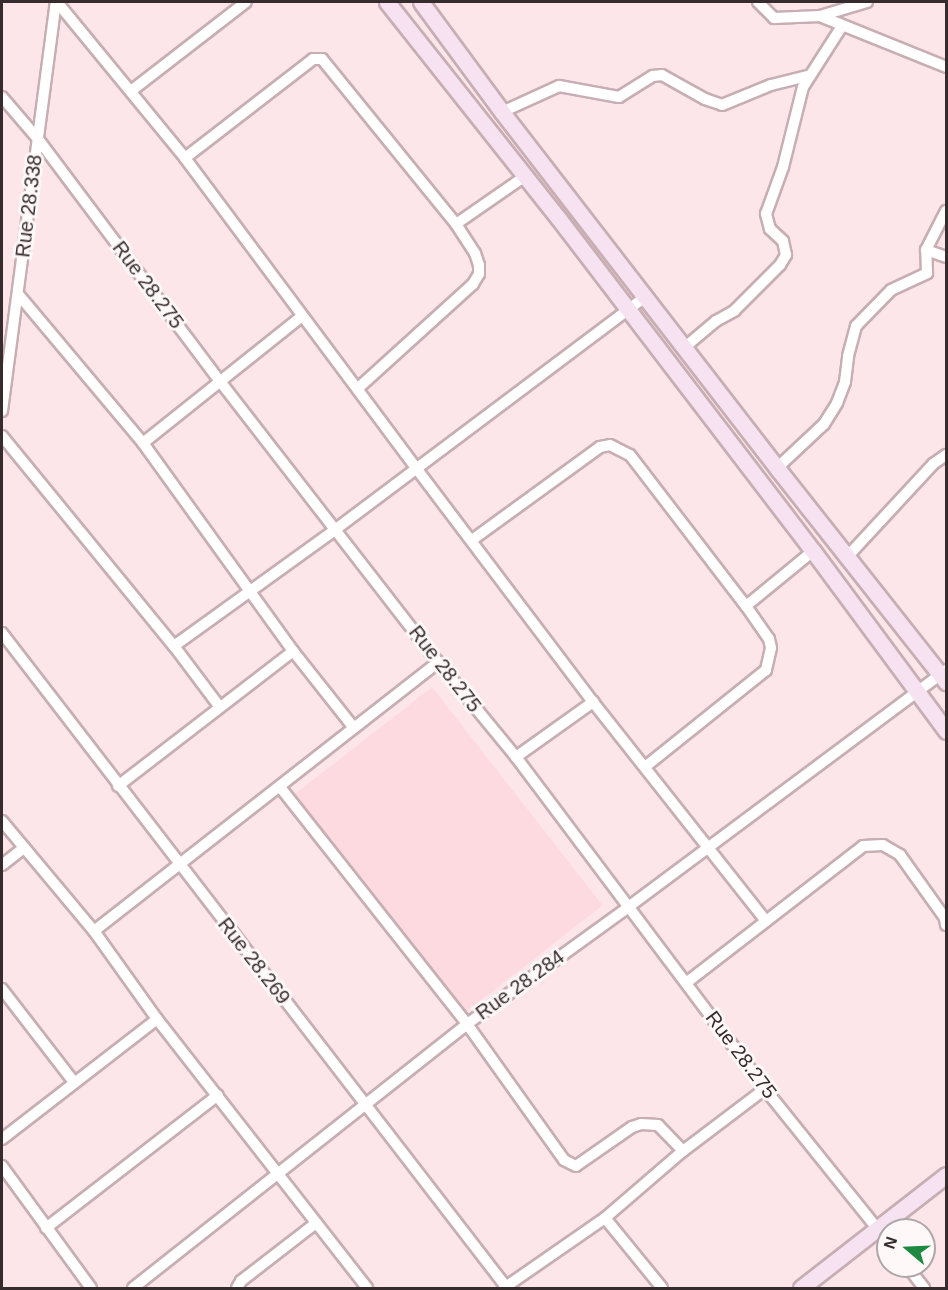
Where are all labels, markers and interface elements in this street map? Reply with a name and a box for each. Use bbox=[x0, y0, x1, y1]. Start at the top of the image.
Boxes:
street label: Rue 28.338 bbox=[11, 153, 47, 259]
street label: Rue 28.275 bbox=[107, 236, 189, 334]
street label: Rue 28.275 bbox=[404, 621, 486, 717]
street label: Rue 28.269 bbox=[213, 913, 295, 1009]
street label: Rue 28.284 bbox=[471, 945, 569, 1025]
street label: Rue 28.275 bbox=[700, 1006, 782, 1104]
north arrow bbox=[876, 1218, 936, 1278]
text: N bbox=[880, 1234, 900, 1251]

